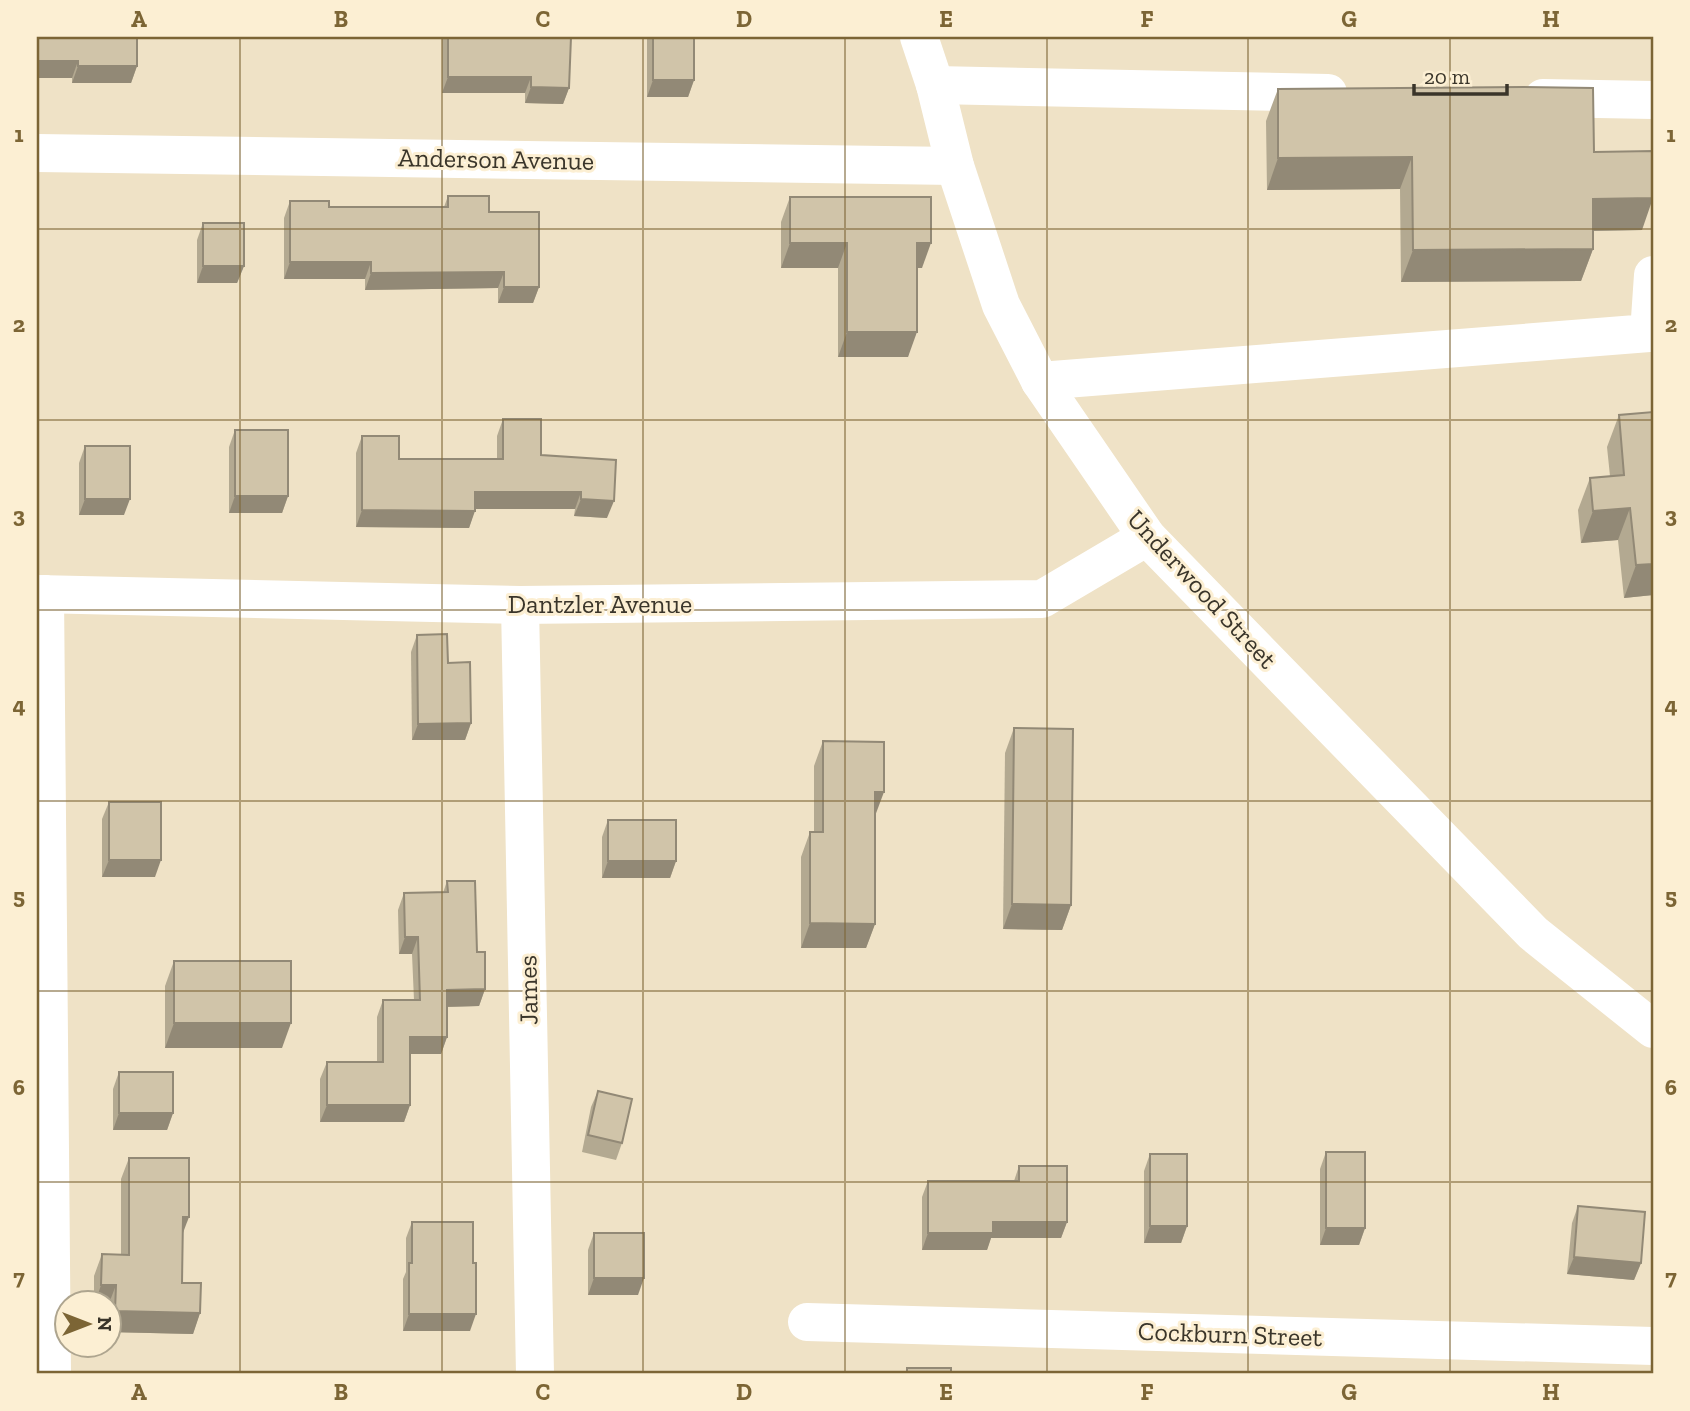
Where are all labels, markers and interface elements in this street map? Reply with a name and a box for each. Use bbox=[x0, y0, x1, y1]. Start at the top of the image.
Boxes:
text: A bbox=[131, 5, 147, 33]
text: B bbox=[334, 5, 348, 33]
text: C bbox=[536, 5, 550, 33]
text: D bbox=[736, 5, 752, 33]
text: E bbox=[939, 5, 953, 33]
text: F bbox=[1140, 5, 1154, 33]
text: G bbox=[1341, 5, 1357, 33]
text: H bbox=[1542, 5, 1560, 33]
scale bar bbox=[1414, 52, 1506, 96]
text: 20 m bbox=[1424, 64, 1470, 89]
text: 1 bbox=[14, 120, 24, 148]
text: 1 bbox=[1666, 120, 1676, 148]
street label: Anderson Avenue bbox=[398, 141, 594, 177]
text: 2 bbox=[13, 310, 25, 338]
text: 2 bbox=[1665, 310, 1677, 338]
text: 3 bbox=[13, 501, 25, 529]
text: 3 bbox=[1665, 501, 1677, 529]
street label: Underwood Street bbox=[1120, 503, 1284, 675]
street label: Dantzler Avenue bbox=[508, 588, 692, 620]
text: 4 bbox=[12, 691, 26, 719]
text: 4 bbox=[1664, 691, 1678, 719]
text: 5 bbox=[13, 882, 25, 910]
text: 5 bbox=[1665, 882, 1677, 910]
street label: James bbox=[511, 955, 545, 1025]
text: 6 bbox=[13, 1073, 25, 1101]
text: 6 bbox=[1665, 1073, 1677, 1101]
text: 7 bbox=[13, 1263, 25, 1291]
text: 7 bbox=[1665, 1263, 1677, 1291]
north arrow bbox=[52, 1288, 122, 1358]
street label: Cockburn Street bbox=[1137, 1315, 1323, 1353]
text: N bbox=[93, 1317, 116, 1331]
text: A bbox=[131, 1378, 147, 1406]
text: B bbox=[334, 1378, 348, 1406]
text: C bbox=[536, 1378, 550, 1406]
text: D bbox=[736, 1378, 752, 1406]
text: E bbox=[939, 1378, 953, 1406]
text: F bbox=[1140, 1378, 1154, 1406]
text: G bbox=[1341, 1378, 1357, 1406]
text: H bbox=[1542, 1378, 1560, 1406]

